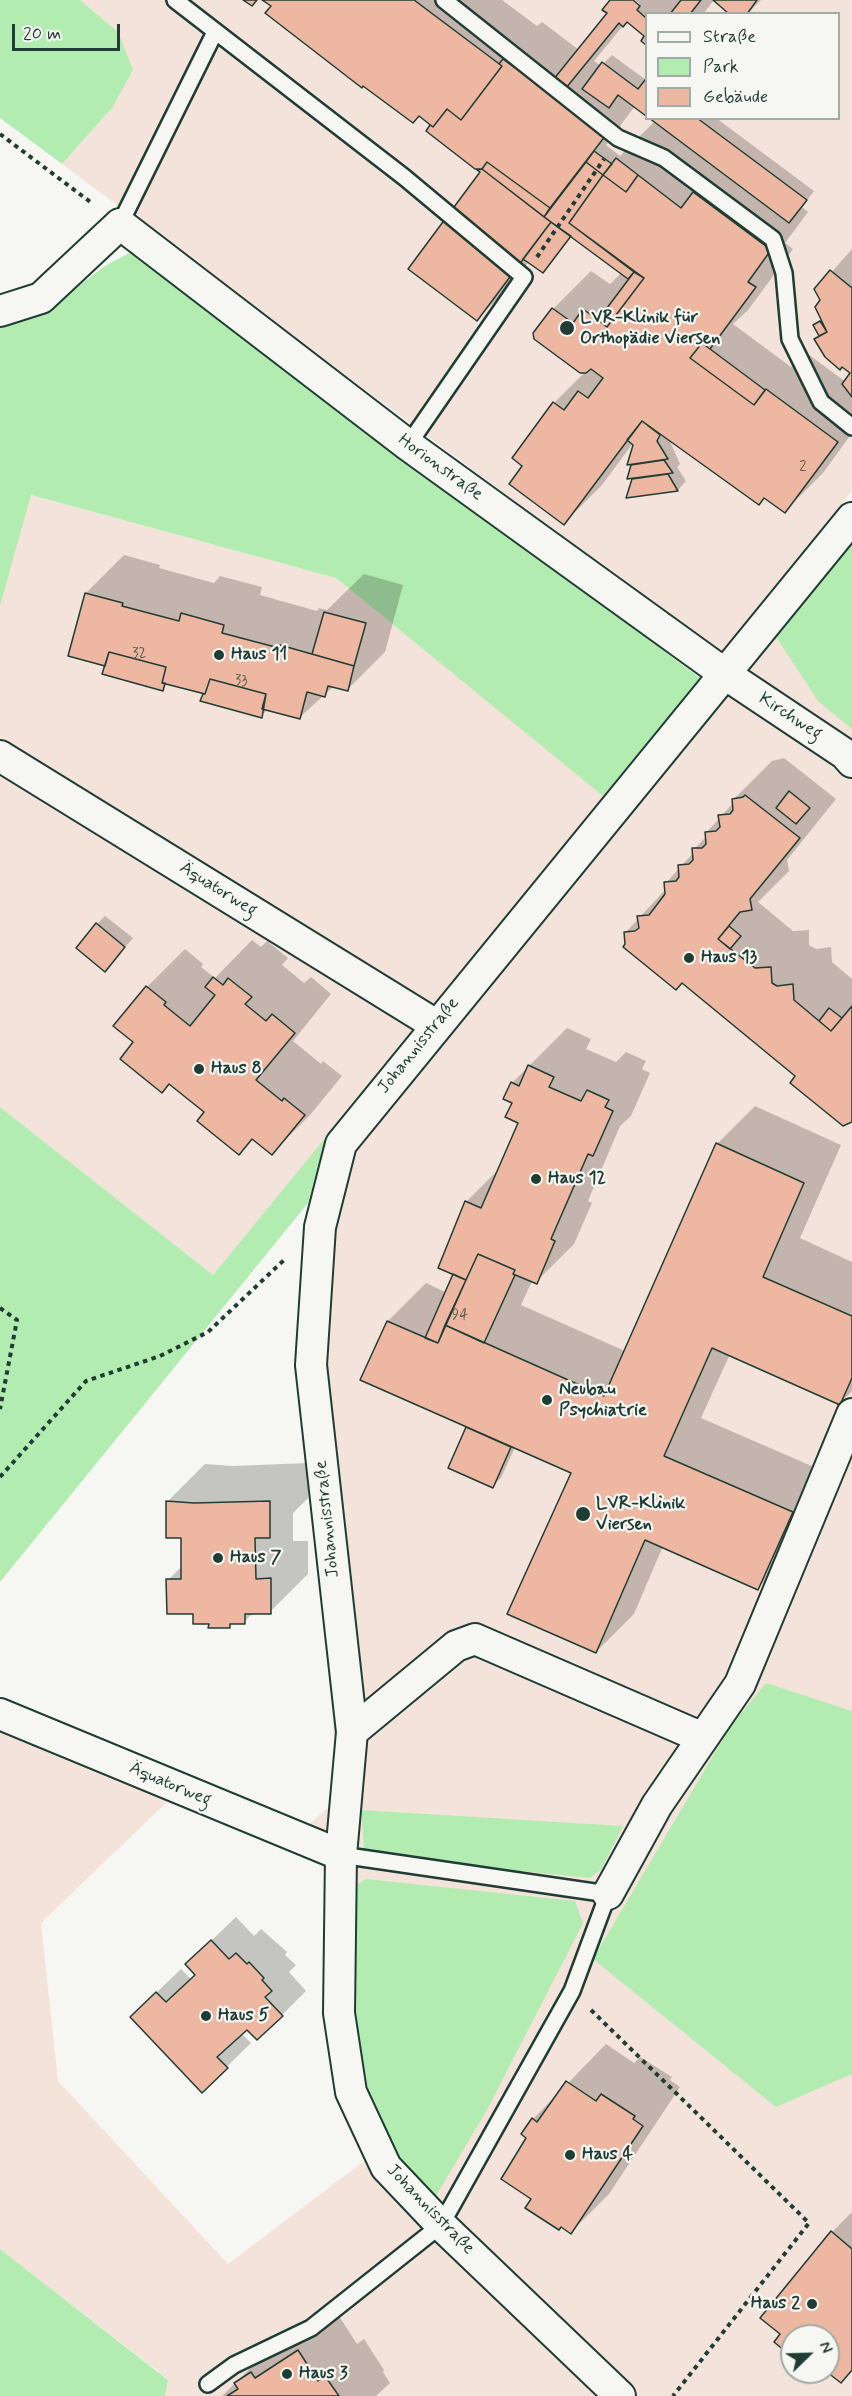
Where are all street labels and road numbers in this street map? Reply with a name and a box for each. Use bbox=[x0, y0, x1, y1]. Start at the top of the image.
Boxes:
street label: Horionstraße bbox=[393, 430, 487, 506]
street label: Kirchweg bbox=[754, 688, 826, 746]
street label: Äquatorweg bbox=[175, 858, 261, 922]
street label: Johannisstraße bbox=[374, 993, 464, 1099]
street label: Johannisstraße bbox=[311, 1459, 345, 1579]
street label: Äquatorweg bbox=[125, 1758, 215, 1812]
street label: Johannisstraße bbox=[381, 2160, 479, 2260]

